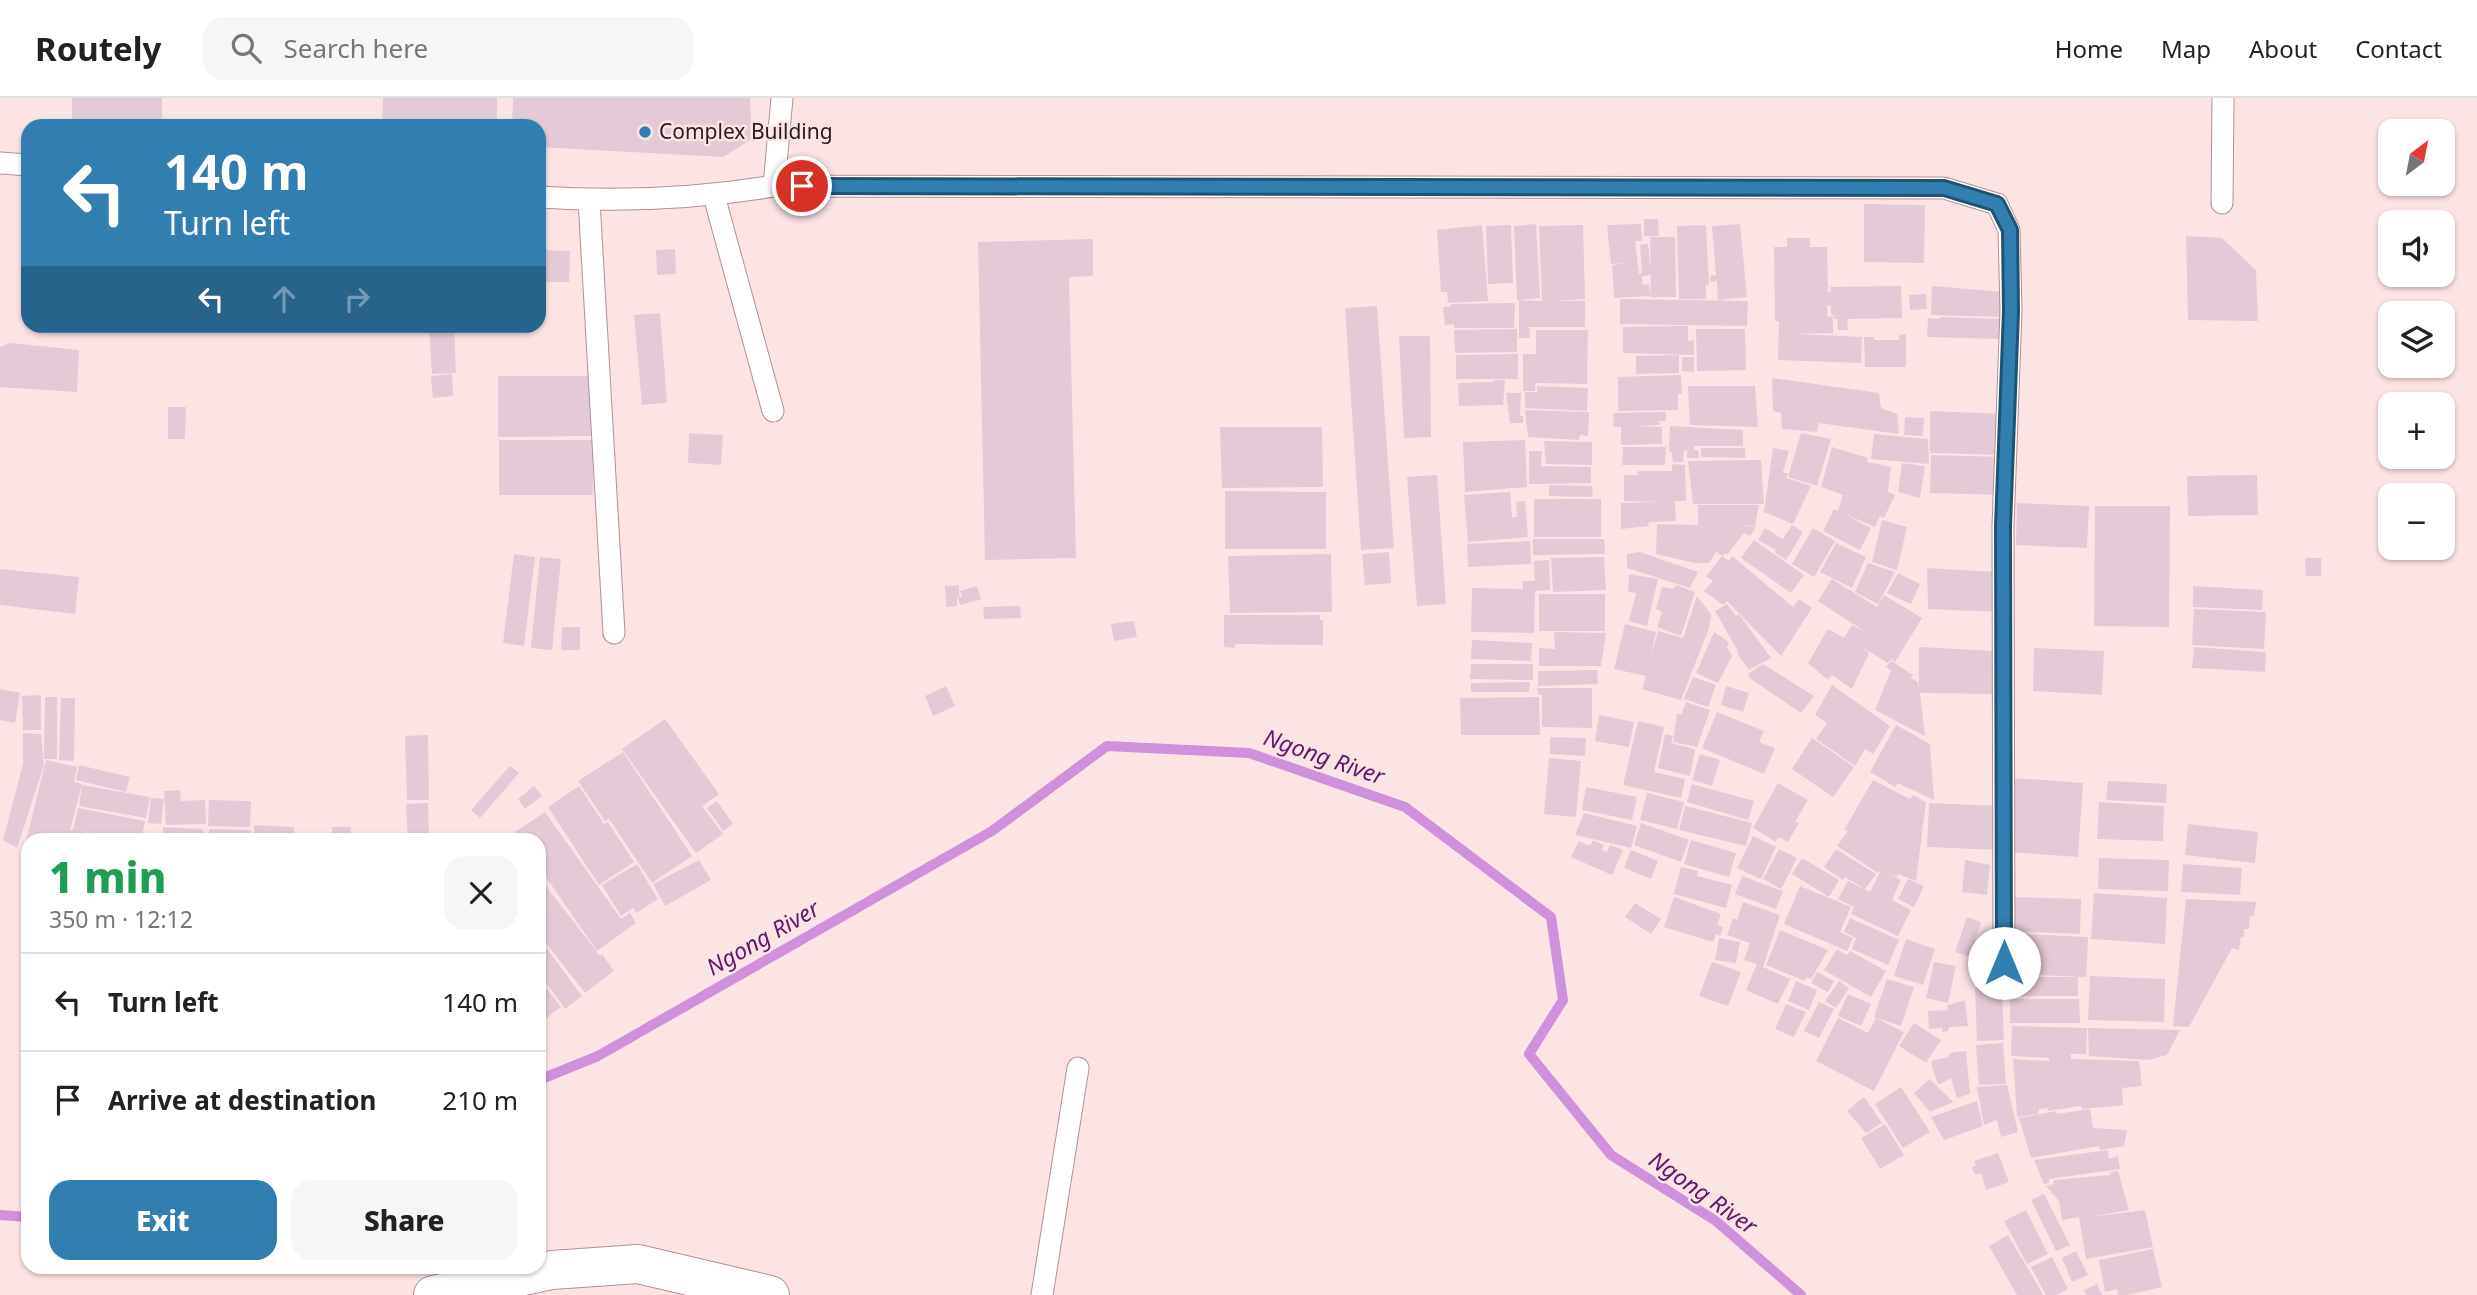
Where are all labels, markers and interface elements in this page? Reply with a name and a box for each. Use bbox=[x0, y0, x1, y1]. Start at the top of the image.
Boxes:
search box bbox=[203, 17, 693, 80]
text: Routely bbox=[35, 26, 161, 71]
icon: search bbox=[227, 29, 265, 67]
text: Search here bbox=[283, 30, 428, 66]
text: Home bbox=[2055, 32, 2123, 65]
text: Map bbox=[2161, 32, 2211, 65]
text: About bbox=[2249, 32, 2317, 65]
text: Contact bbox=[2355, 32, 2442, 65]
place label: Complex Building bbox=[659, 117, 833, 145]
north arrow bbox=[2378, 119, 2455, 196]
map controls bbox=[2378, 119, 2455, 560]
marker: Complex Building bbox=[637, 124, 653, 140]
text: 140 m bbox=[164, 138, 309, 204]
icon: left bbox=[49, 147, 140, 238]
pin bbox=[772, 156, 832, 216]
icon: arrive bbox=[783, 167, 821, 205]
text: Turn left bbox=[164, 201, 290, 244]
button: sound bbox=[2378, 210, 2455, 287]
icon: left bbox=[192, 280, 230, 318]
icon: ahead bbox=[265, 280, 303, 318]
icon: right bbox=[338, 280, 376, 318]
button: layers bbox=[2378, 301, 2455, 378]
button: + bbox=[2378, 392, 2455, 469]
button: − bbox=[2378, 483, 2455, 560]
water label: Ngong River bbox=[1260, 720, 1390, 792]
text: 1 min bbox=[49, 848, 166, 905]
button: close bbox=[444, 856, 518, 930]
water label: Ngong River bbox=[700, 891, 826, 982]
text: 350 m · 12:12 bbox=[49, 903, 193, 935]
position arrow bbox=[1967, 926, 2041, 1000]
icon: left bbox=[49, 983, 87, 1021]
text: Turn left bbox=[108, 984, 219, 1020]
text: 140 m bbox=[442, 984, 518, 1020]
icon: arrive bbox=[49, 1081, 87, 1119]
text: Arrive at destination bbox=[108, 1082, 377, 1118]
text: 210 m bbox=[442, 1082, 518, 1118]
water label: Ngong River bbox=[1643, 1143, 1765, 1242]
button: Exit bbox=[49, 1180, 277, 1260]
button: Share bbox=[291, 1180, 518, 1260]

